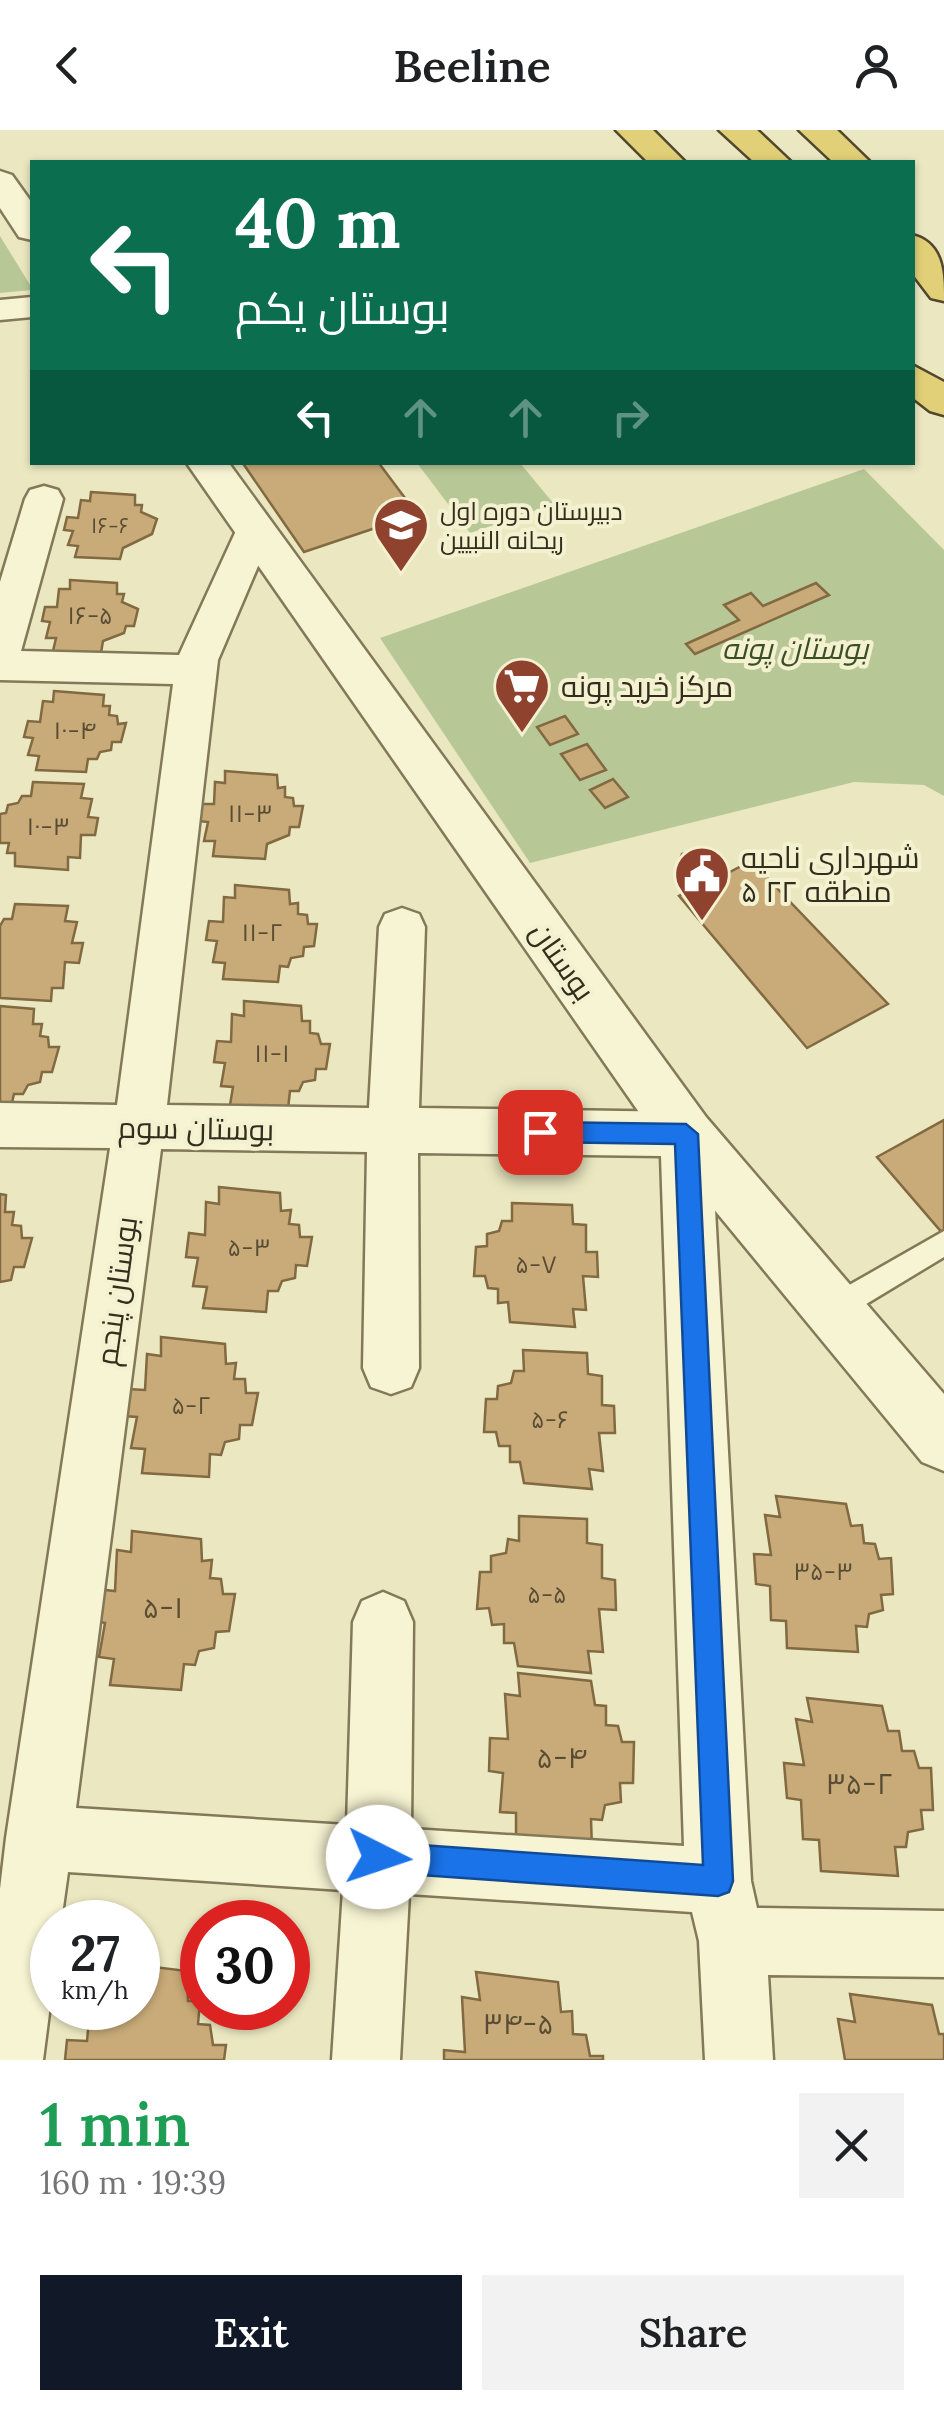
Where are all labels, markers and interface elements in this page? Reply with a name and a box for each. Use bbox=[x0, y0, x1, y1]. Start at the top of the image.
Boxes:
text: Beeline bbox=[393, 37, 551, 94]
icon: back bbox=[40, 38, 95, 93]
icon: person bbox=[849, 38, 904, 93]
text: 40 m bbox=[235, 178, 401, 267]
icon: left bbox=[70, 200, 200, 330]
text: بوستان یکم bbox=[235, 279, 450, 336]
icon: left bbox=[288, 390, 343, 445]
icon: ahead bbox=[393, 390, 448, 445]
icon: ahead bbox=[498, 390, 553, 445]
icon: right bbox=[603, 390, 658, 445]
school or university icon: دبیرستان دوره اول ریحانه النبیین bbox=[371, 495, 431, 574]
place label: دبیرستان دوره اول ریحانه النبیین bbox=[440, 495, 623, 556]
house number: ۱۶-۶ bbox=[91, 511, 129, 539]
house number: ۱۶-۵ bbox=[67, 599, 113, 631]
park label: بوستان پونه bbox=[722, 629, 870, 669]
supermarket icon: مرکز خرید پونه bbox=[492, 656, 552, 735]
place label: مرکز خرید پونه bbox=[561, 667, 733, 706]
house number: ۱۰-۴ bbox=[54, 714, 96, 746]
house number: ۱۱-۳ bbox=[228, 797, 272, 829]
house number: ۱۰-۳ bbox=[26, 810, 70, 842]
place label: شهرداری ناحیه ۵ منطقه ۲۲ bbox=[741, 838, 920, 910]
public building icon: شهرداری ناحیه ۵ منطقه ۲۲ bbox=[672, 844, 732, 923]
street label: بوستان bbox=[522, 914, 604, 1008]
house number: ۱۱-۲ bbox=[242, 916, 282, 948]
house number: ۱۱-۱ bbox=[254, 1037, 290, 1069]
pin bbox=[498, 1090, 583, 1175]
icon: arrive bbox=[513, 1105, 568, 1160]
street label: بوستان سوم bbox=[117, 1108, 275, 1150]
street label: بوستان پنجم bbox=[87, 1214, 147, 1368]
house number: ۵-۳ bbox=[228, 1231, 270, 1263]
house number: ۵-۷ bbox=[515, 1248, 557, 1280]
house number: ۵-۲ bbox=[171, 1389, 211, 1421]
house number: ۵-۶ bbox=[531, 1403, 569, 1435]
house number: ۳۵-۳ bbox=[793, 1555, 853, 1587]
house number: ۵-۵ bbox=[527, 1578, 567, 1610]
house number: ۵-۱ bbox=[143, 1588, 183, 1626]
house number: ۵-۴ bbox=[537, 1738, 587, 1776]
house number: ۳۵-۲ bbox=[825, 1764, 893, 1802]
position arrow bbox=[326, 1805, 430, 1909]
speed limit sign: 30 bbox=[180, 1900, 310, 2030]
text: 27 bbox=[70, 1921, 120, 1985]
text: km/h bbox=[61, 1974, 129, 2006]
house number: ۳۴-۵ bbox=[482, 2004, 554, 2042]
text: 1 min bbox=[40, 2086, 190, 2162]
button: close bbox=[799, 2093, 904, 2198]
text: 160 m · 19:39 bbox=[40, 2162, 226, 2203]
button: Exit bbox=[40, 2275, 462, 2390]
button: Share bbox=[482, 2275, 904, 2390]

